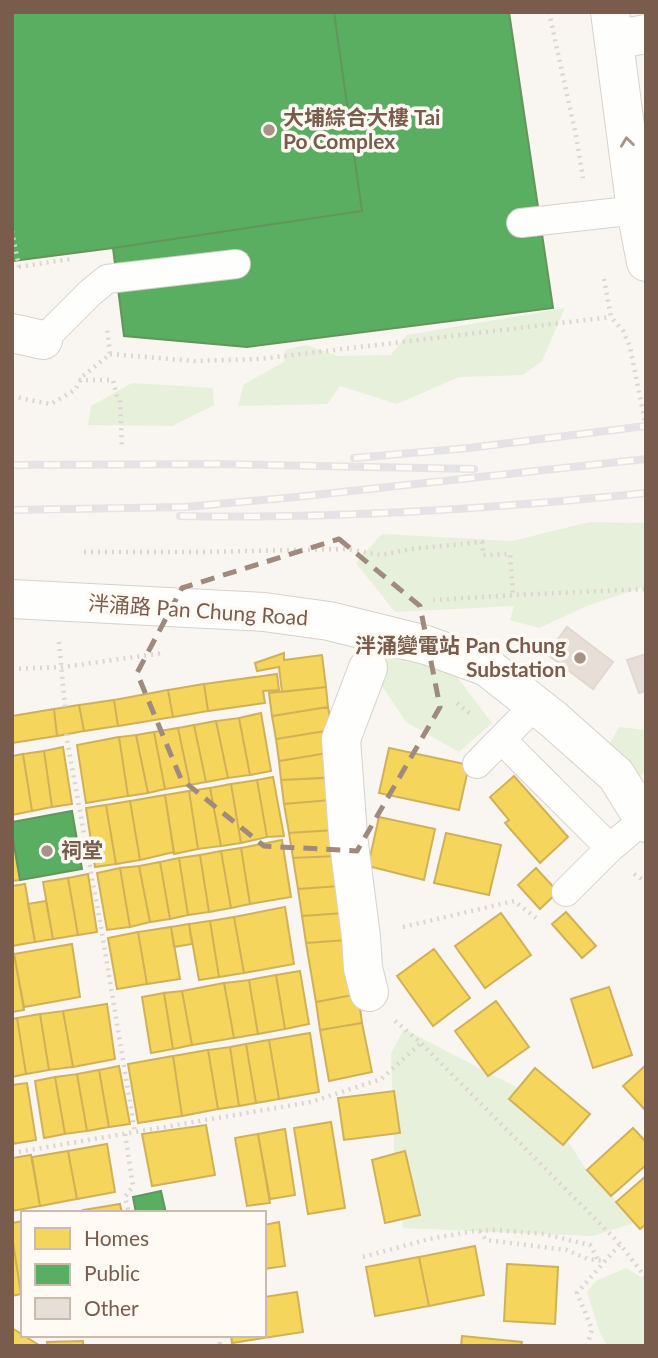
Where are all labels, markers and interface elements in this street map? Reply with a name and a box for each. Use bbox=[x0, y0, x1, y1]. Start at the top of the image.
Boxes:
place label: 大埔綜合大樓 Tai Po Complex bbox=[283, 104, 440, 153]
marker: 大埔綜合大樓 Tai Po Complex bbox=[261, 122, 277, 138]
one-way arrow bbox=[620, 137, 635, 148]
street label: 泮涌路 Pan Chung Road bbox=[87, 589, 309, 630]
place label: 泮涌變電站 Pan Chung Substation bbox=[355, 632, 566, 681]
marker: 泮涌變電站 Pan Chung Substation bbox=[572, 650, 588, 666]
place label: 祠堂 bbox=[61, 837, 103, 862]
marker: 祠堂 bbox=[39, 843, 55, 859]
legend bbox=[21, 1211, 266, 1337]
text: Homes bbox=[84, 1225, 149, 1250]
text: Public bbox=[84, 1260, 140, 1285]
text: Other bbox=[84, 1295, 139, 1320]

